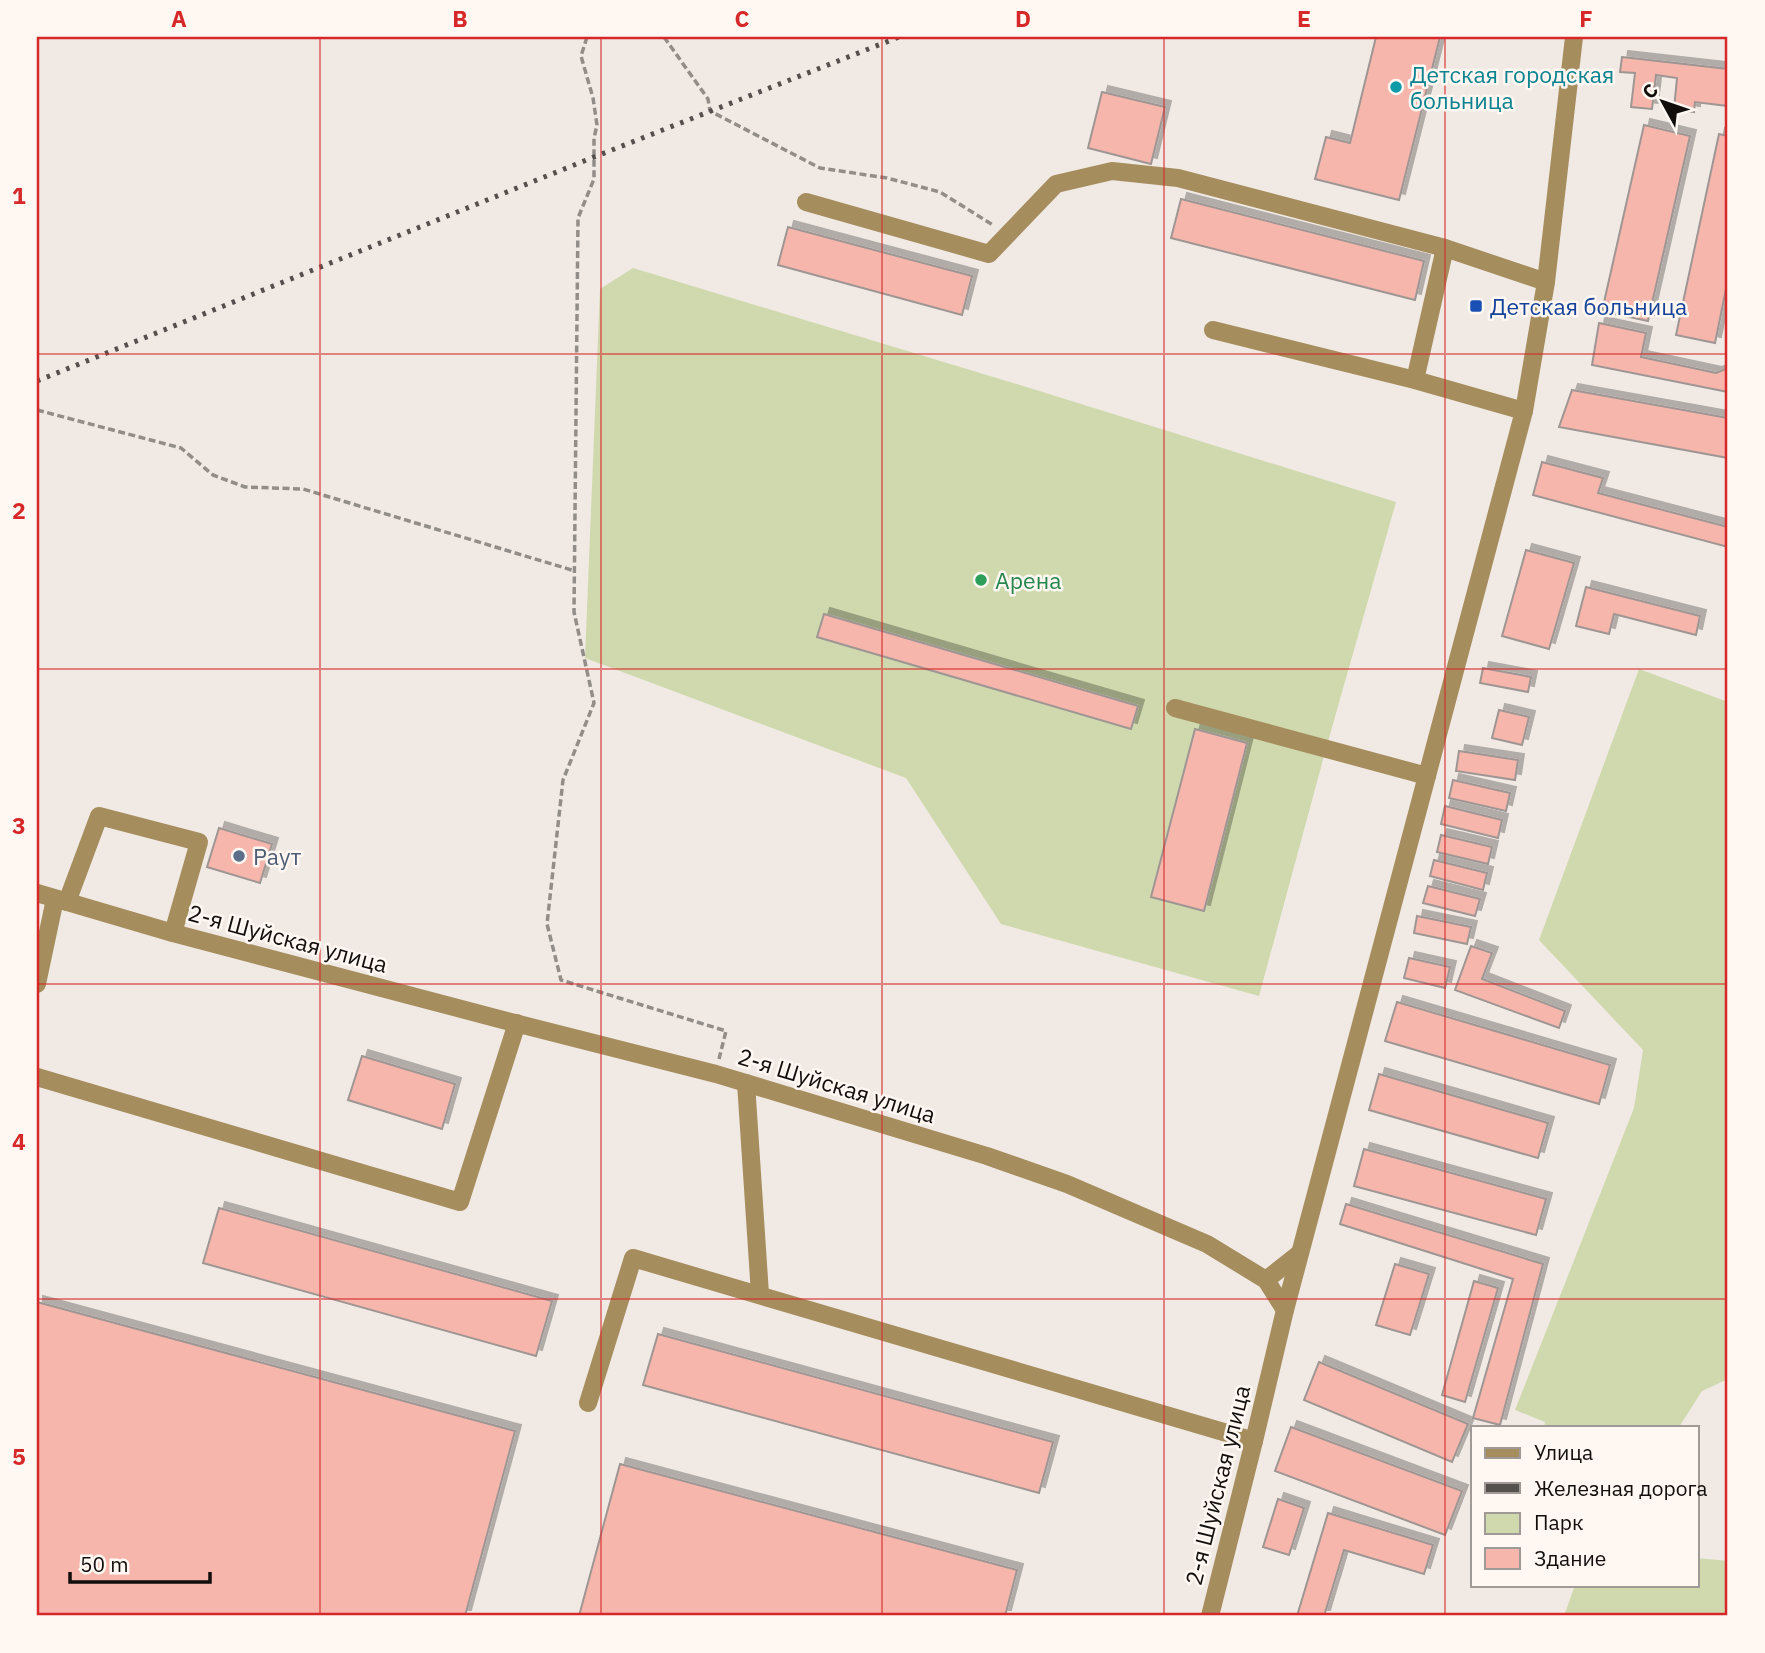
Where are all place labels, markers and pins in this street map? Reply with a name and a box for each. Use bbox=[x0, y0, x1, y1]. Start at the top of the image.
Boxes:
place label: Детская городская больница bbox=[1410, 59, 1614, 115]
marker: Детская городская больница bbox=[1388, 79, 1404, 95]
place label: Детская больница bbox=[1490, 291, 1687, 321]
marker: Детская больница bbox=[1468, 298, 1484, 314]
place label: Арена bbox=[995, 565, 1062, 595]
marker: Арена bbox=[973, 572, 989, 588]
place label: Раут bbox=[253, 841, 302, 871]
marker: Раут bbox=[231, 848, 247, 864]

